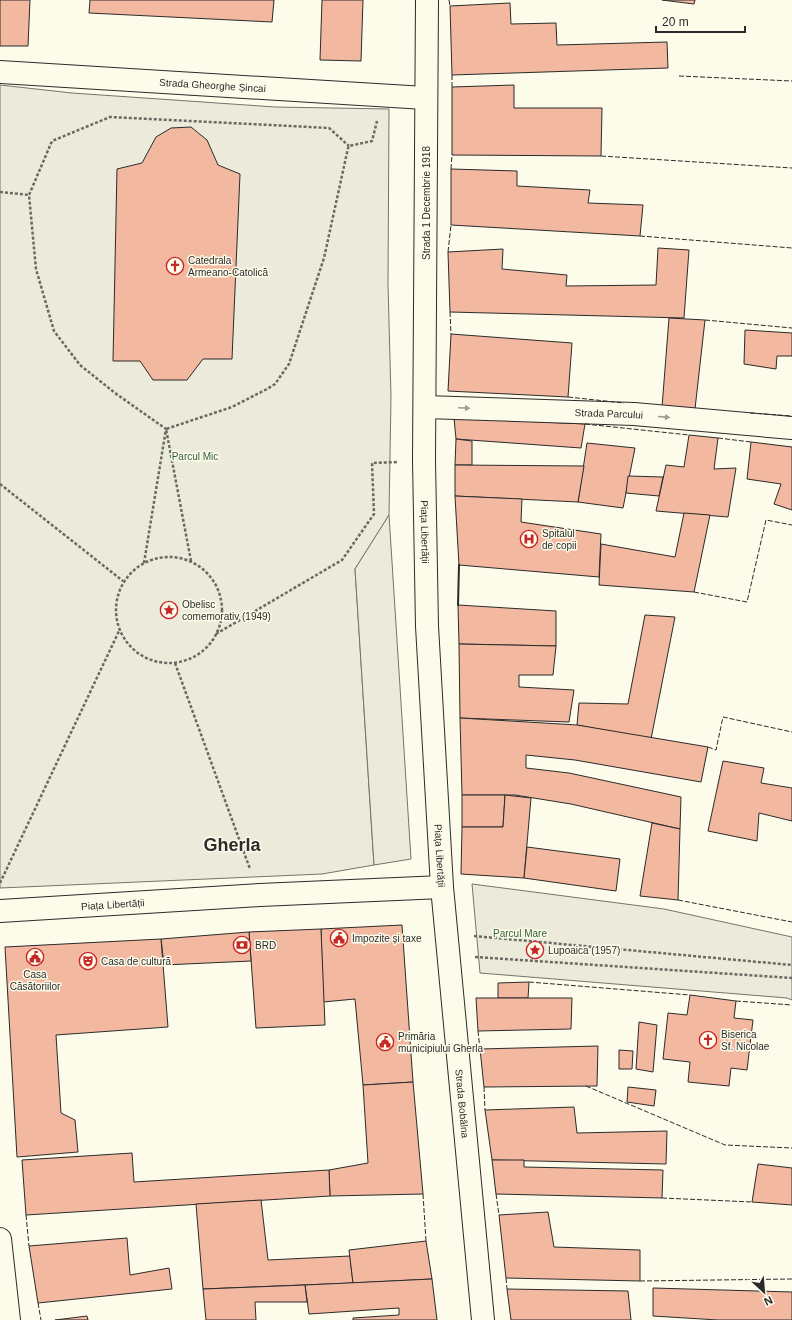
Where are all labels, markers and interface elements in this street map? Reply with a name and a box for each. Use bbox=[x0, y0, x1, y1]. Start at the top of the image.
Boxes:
scale bar bbox=[656, 8, 745, 34]
text: 20 m bbox=[662, 15, 689, 29]
street label: Strada Gheorghe Șincai bbox=[159, 77, 266, 94]
street label: Strada 1 Decembrie 1918 bbox=[421, 146, 432, 260]
place label: Catedrala Armeano-Catolică bbox=[188, 255, 268, 278]
church icon: Catedrala Armeano-Catolică bbox=[165, 256, 185, 276]
one-way arrow bbox=[458, 405, 471, 411]
street label: Strada Parcului bbox=[574, 407, 644, 421]
one-way arrow bbox=[658, 413, 670, 420]
park label: Parcul Mic bbox=[172, 451, 218, 462]
street label: Piața Libertății bbox=[419, 500, 431, 564]
place label: Spitalul de copii bbox=[542, 528, 576, 551]
hospital icon: Spitalul de copii bbox=[519, 529, 539, 549]
place label: Obelisc comemorativ (1949) bbox=[182, 599, 271, 622]
place icon: Obelisc comemorativ (1949) bbox=[159, 600, 179, 620]
street label: Piața Libertății bbox=[432, 824, 447, 888]
district label: Gherla bbox=[203, 835, 261, 855]
street label: Piața Libertății bbox=[81, 897, 145, 912]
public building icon: Impozite și taxe bbox=[329, 928, 349, 948]
park label: Parcul Mare bbox=[493, 928, 547, 939]
place label: Impozite și taxe bbox=[352, 933, 422, 944]
bank icon: BRD bbox=[232, 935, 252, 955]
place label: BRD bbox=[255, 940, 276, 951]
place icon: Lupoaica (1957) bbox=[525, 940, 545, 960]
place label: Lupoaica (1957) bbox=[548, 945, 620, 956]
public building icon: Casa Căsătoriilor bbox=[25, 947, 45, 967]
theatre icon: Casa de cultură bbox=[78, 951, 98, 971]
place label: Casa de cultură bbox=[101, 956, 171, 967]
place label: Casa Căsătoriilor bbox=[10, 969, 61, 992]
place label: Biserica Sf. Nicolae bbox=[721, 1029, 770, 1052]
church icon: Biserica Sf. Nicolae bbox=[698, 1030, 718, 1050]
place label: Primăria municipiului Gherla bbox=[398, 1031, 483, 1054]
public building icon: Primăria municipiului Gherla bbox=[375, 1032, 395, 1052]
street label: Strada Bobâlna bbox=[453, 1069, 471, 1139]
north arrow bbox=[744, 1272, 784, 1312]
text: N bbox=[762, 1294, 775, 1308]

